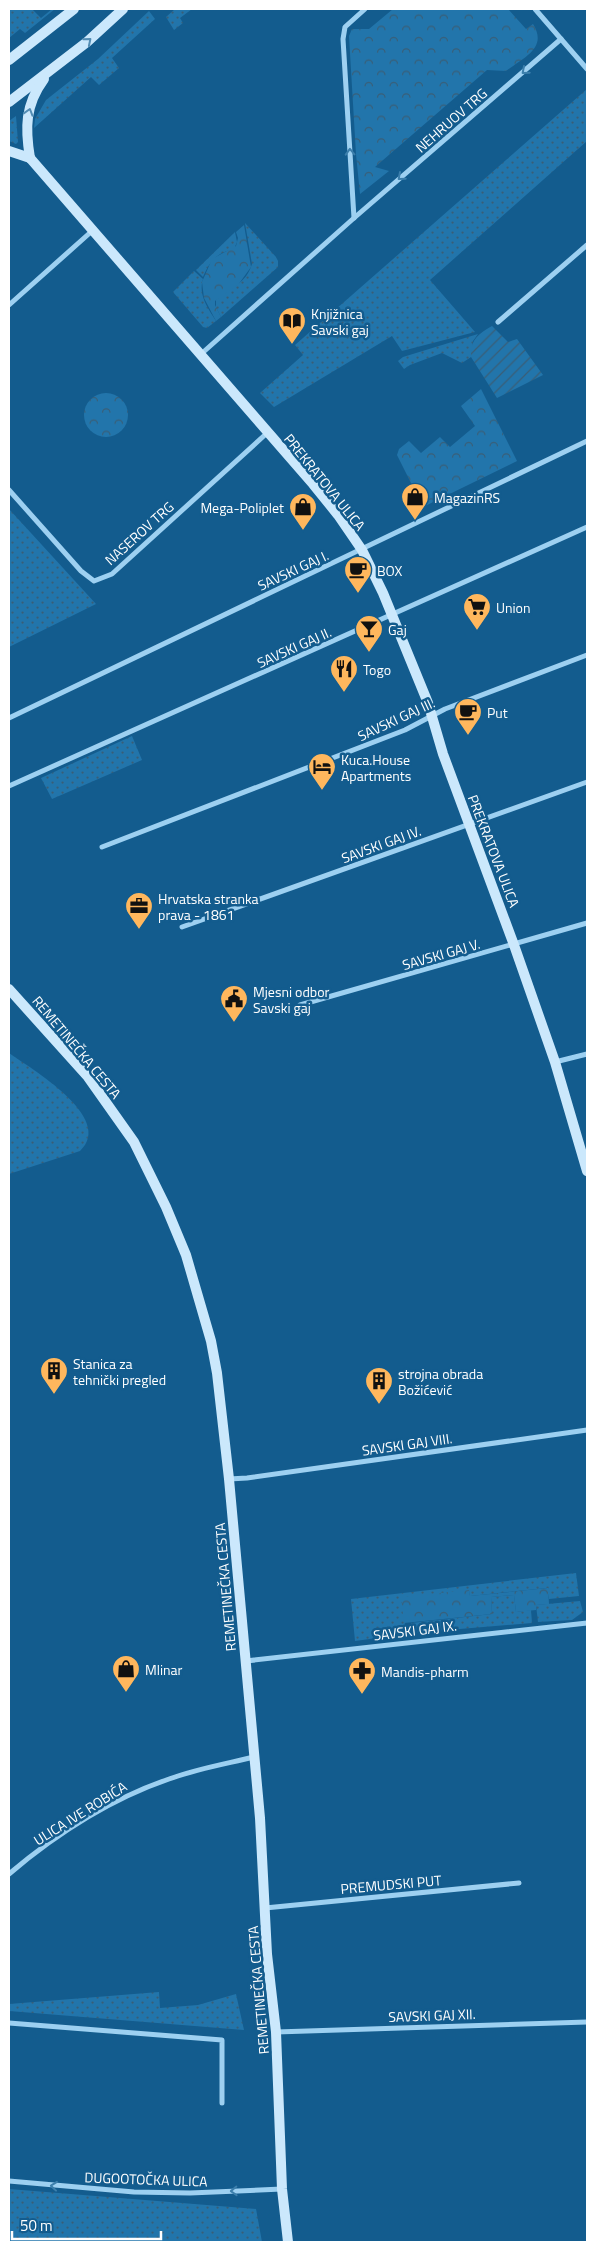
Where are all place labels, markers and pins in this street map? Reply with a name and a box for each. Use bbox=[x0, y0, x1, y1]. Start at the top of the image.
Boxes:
place label: Knjižnica Savski gaj bbox=[311, 303, 369, 340]
library icon: Knjižnica Savski gaj bbox=[277, 306, 307, 345]
shop icon: MagazinRS bbox=[400, 482, 430, 521]
place label: MagazinRS bbox=[434, 487, 500, 508]
shop icon: Mega-Poliplet bbox=[288, 492, 318, 531]
place label: Mega-Poliplet bbox=[200, 497, 284, 518]
cafe icon: BOX bbox=[343, 555, 373, 594]
place label: BOX bbox=[377, 560, 403, 581]
supermarket icon: Union bbox=[462, 592, 492, 631]
place label: Union bbox=[496, 597, 531, 618]
bar icon: Gaj bbox=[354, 614, 384, 653]
place label: Gaj bbox=[388, 619, 407, 640]
restaurant icon: Togo bbox=[329, 654, 359, 693]
place label: Togo bbox=[363, 659, 391, 680]
cafe icon: Put bbox=[453, 697, 483, 736]
place label: Put bbox=[487, 702, 508, 723]
place label: Kuca.House Apartments bbox=[341, 749, 411, 786]
hotel icon: Kuca.House Apartments bbox=[307, 752, 337, 791]
place label: Hrvatska stranka prava - 1861 bbox=[158, 888, 259, 925]
office icon: Hrvatska stranka prava - 1861 bbox=[124, 891, 154, 930]
place label: Mjesni odbor Savski gaj bbox=[253, 981, 330, 1018]
public building icon: Mjesni odbor Savski gaj bbox=[219, 984, 249, 1023]
place label: Stanica za tehnički pregled bbox=[73, 1353, 166, 1390]
building icon: Stanica za tehnički pregled bbox=[39, 1356, 69, 1395]
place label: strojna obrada Božićević bbox=[398, 1363, 483, 1400]
building icon: strojna obrada Božićević bbox=[364, 1366, 394, 1405]
shop icon: Mlinar bbox=[111, 1654, 141, 1693]
pharmacy icon: Mandis-pharm bbox=[347, 1656, 377, 1695]
place label: Mlinar bbox=[145, 1659, 183, 1680]
place label: Mandis-pharm bbox=[381, 1661, 469, 1682]

